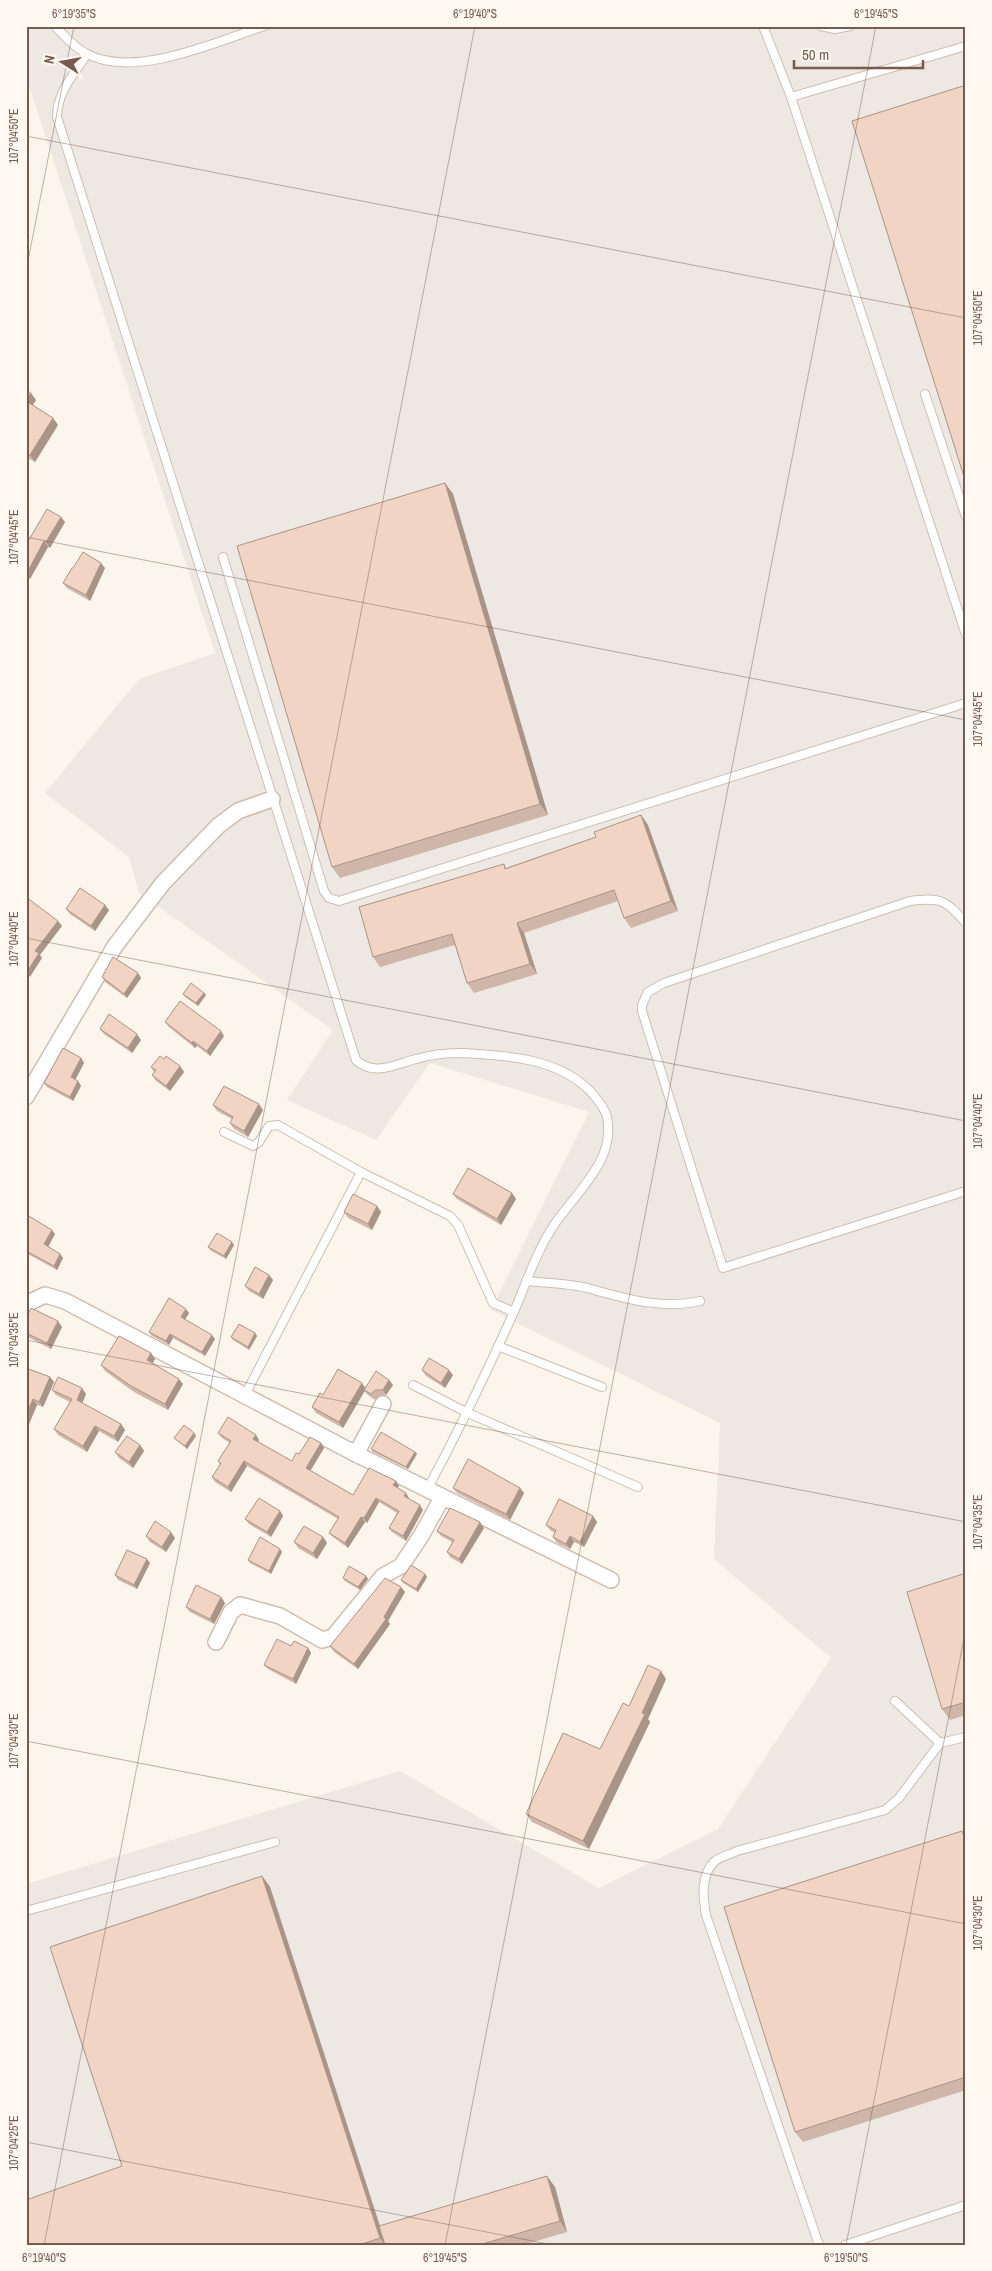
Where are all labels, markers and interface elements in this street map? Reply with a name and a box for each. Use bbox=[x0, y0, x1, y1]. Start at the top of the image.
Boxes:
text: 6°19'35"S bbox=[52, 6, 96, 22]
text: 6°19'40"S bbox=[453, 6, 497, 22]
text: 6°19'45"S bbox=[854, 6, 898, 22]
north arrow bbox=[38, 38, 88, 88]
scale bar bbox=[794, 38, 923, 70]
text: 50 m bbox=[802, 44, 829, 65]
text: N bbox=[40, 54, 59, 65]
text: 107°04'50"E bbox=[6, 108, 22, 164]
text: 107°04'50"E bbox=[970, 290, 986, 346]
text: 107°04'45"E bbox=[6, 509, 22, 565]
text: 107°04'45"E bbox=[970, 691, 986, 747]
text: 107°04'40"E bbox=[6, 911, 22, 967]
text: 107°04'40"E bbox=[970, 1093, 986, 1149]
text: 107°04'35"E bbox=[6, 1312, 22, 1368]
text: 107°04'35"E bbox=[970, 1494, 986, 1550]
text: 107°04'30"E bbox=[6, 1713, 22, 1769]
text: 107°04'30"E bbox=[970, 1895, 986, 1951]
text: 107°04'25"E bbox=[6, 2115, 22, 2171]
text: 6°19'40"S bbox=[22, 2250, 66, 2266]
text: 6°19'45"S bbox=[423, 2250, 467, 2266]
text: 6°19'50"S bbox=[824, 2250, 868, 2266]

